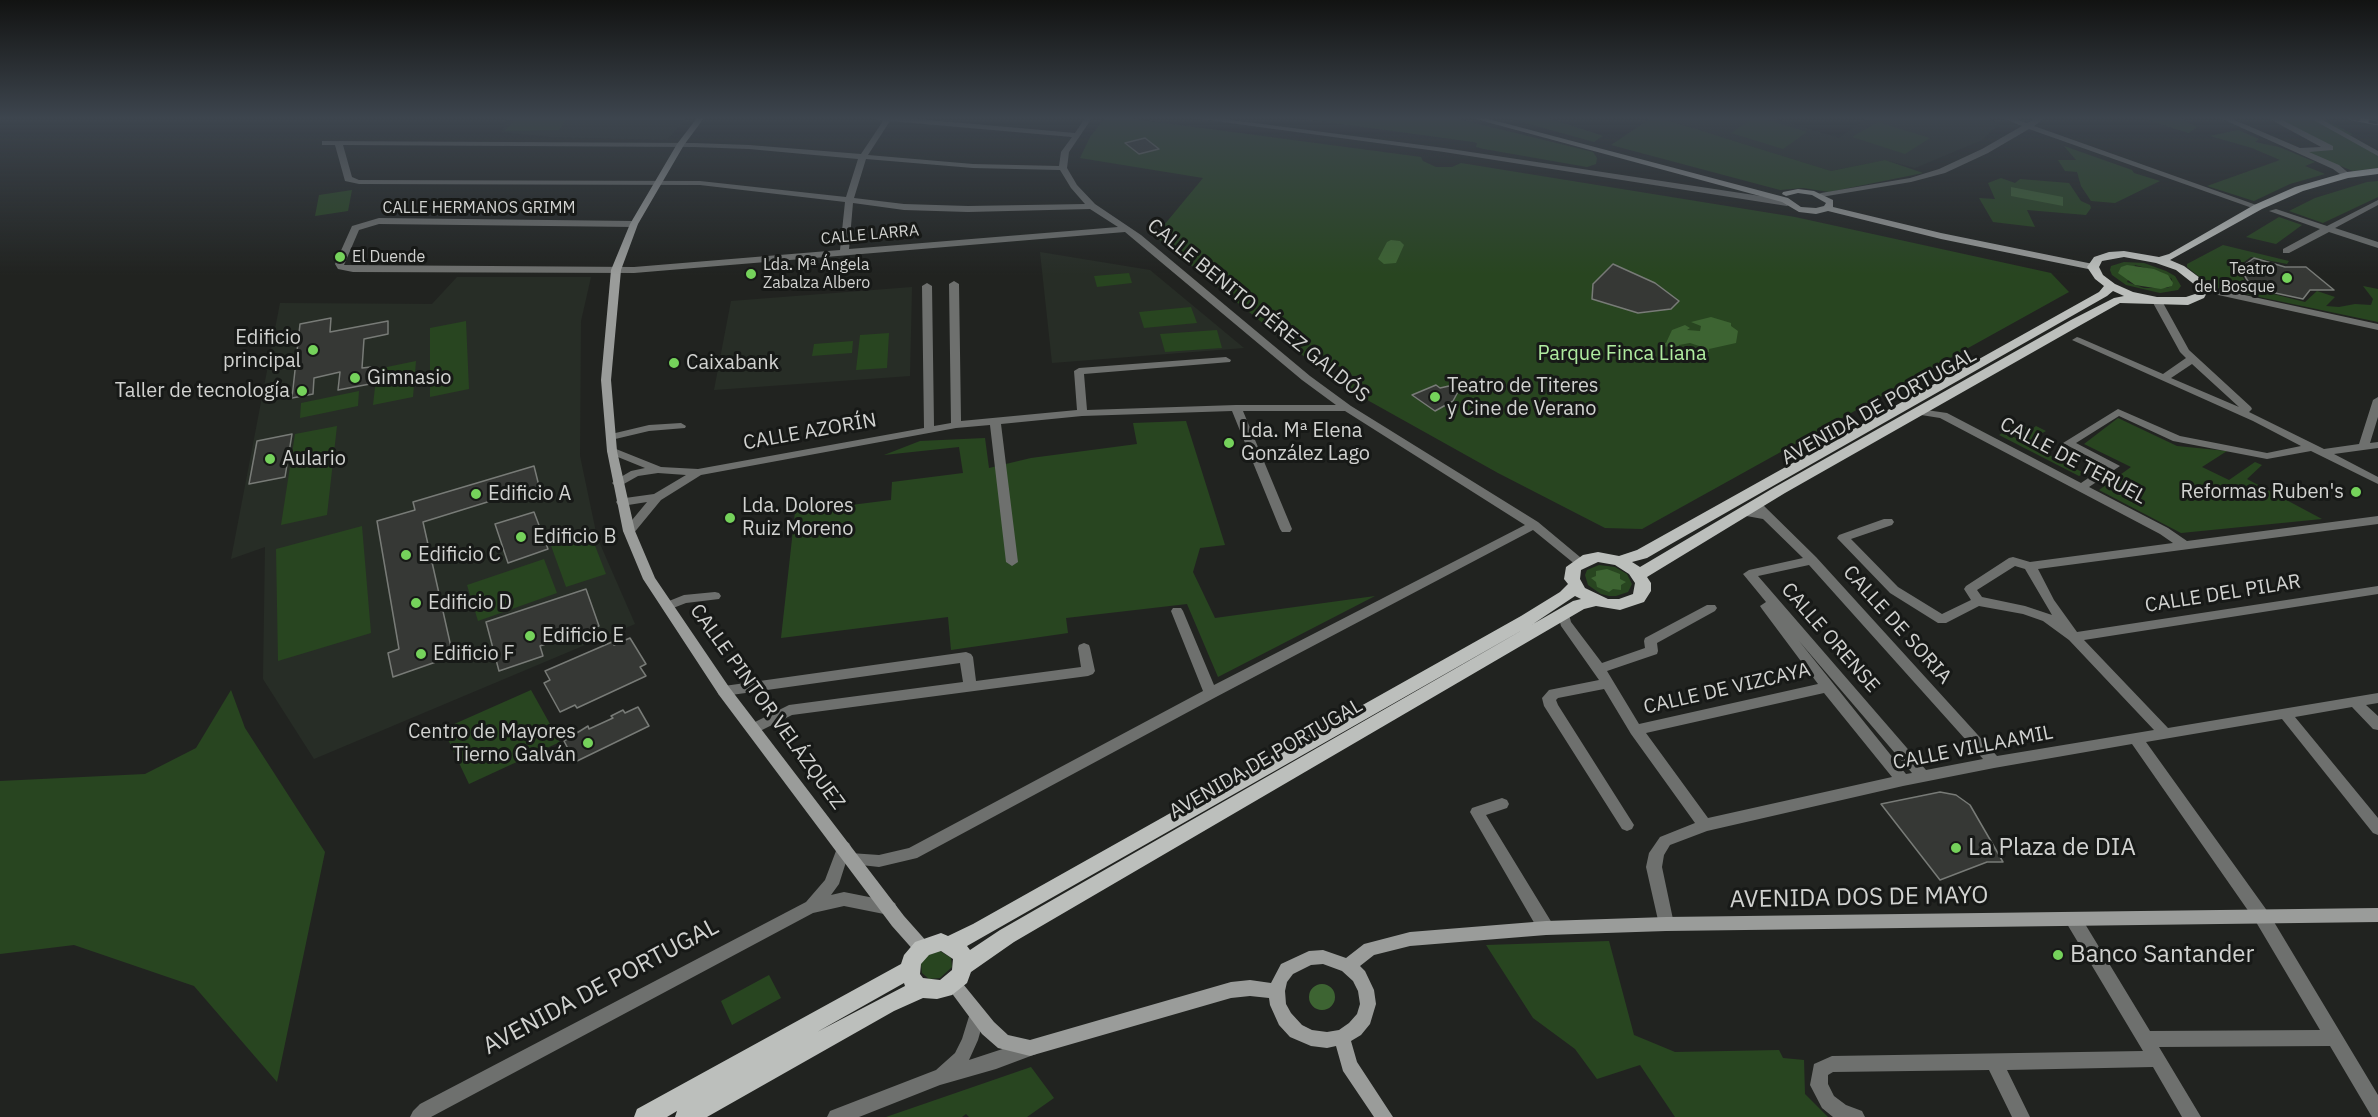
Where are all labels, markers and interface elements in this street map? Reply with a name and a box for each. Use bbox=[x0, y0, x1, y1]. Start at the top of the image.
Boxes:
street label: CALLE HERMANOS GRIMM bbox=[383, 198, 575, 218]
street label: CALLE BENITO PÉREZ GALDÓS bbox=[1142, 214, 1374, 408]
street label: CALLE LARRA bbox=[820, 221, 920, 249]
place label: El Duende bbox=[352, 247, 425, 267]
marker: El Duende bbox=[333, 250, 347, 264]
place label: Lda. Mª Ángela Zabalza Albero bbox=[763, 255, 870, 293]
place label: Teatro del Bosque bbox=[2194, 259, 2275, 297]
marker: Lda. Mª Ángela Zabalza Albero bbox=[744, 267, 758, 281]
marker: Teatro del Bosque bbox=[2280, 271, 2294, 285]
place label: Edificio principal bbox=[223, 326, 301, 373]
park label: Parque Finca Liana bbox=[1537, 342, 1707, 366]
marker: Edificio principal bbox=[306, 343, 320, 357]
street label: AVENIDA DE PORTUGAL bbox=[1777, 343, 1981, 471]
place label: Caixabank bbox=[686, 351, 779, 375]
marker: Caixabank bbox=[667, 356, 681, 370]
place label: Gimnasio bbox=[367, 366, 451, 390]
marker: Gimnasio bbox=[348, 371, 362, 385]
place label: Teatro de Titeres y Cine de Verano bbox=[1447, 374, 1599, 421]
place label: Taller de tecnología bbox=[115, 379, 290, 403]
marker: Taller de tecnología bbox=[295, 384, 309, 398]
marker: Teatro de Titeres y Cine de Verano bbox=[1428, 390, 1442, 404]
street label: CALLE AZORÍN bbox=[742, 408, 878, 456]
street label: CALLE DE TERUEL bbox=[1996, 412, 2150, 510]
place label: Lda. Mª Elena González Lago bbox=[1241, 419, 1370, 466]
marker: Lda. Mª Elena González Lago bbox=[1222, 436, 1236, 450]
place label: Aulario bbox=[282, 447, 346, 471]
marker: Aulario bbox=[263, 452, 277, 466]
place label: Reformas Ruben's bbox=[2181, 480, 2344, 504]
place label: Edificio A bbox=[488, 482, 571, 506]
marker: Reformas Ruben's bbox=[2349, 485, 2363, 499]
marker: Edificio A bbox=[469, 487, 483, 501]
place label: Lda. Dolores Ruiz Moreno bbox=[742, 494, 854, 541]
marker: Lda. Dolores Ruiz Moreno bbox=[723, 511, 737, 525]
place label: Edificio B bbox=[533, 525, 616, 549]
marker: Edificio B bbox=[514, 530, 528, 544]
place label: Edificio C bbox=[418, 543, 501, 567]
marker: Edificio C bbox=[399, 548, 413, 562]
street label: CALLE DE SORIA bbox=[1838, 561, 1956, 689]
street label: CALLE DEL PILAR bbox=[2143, 570, 2303, 618]
street label: CALLE ORENSE bbox=[1776, 578, 1884, 698]
place label: Edificio D bbox=[428, 591, 512, 615]
marker: Edificio D bbox=[409, 596, 423, 610]
street label: CALLE PINTOR VELÁZQUEZ bbox=[684, 600, 850, 814]
place label: Edificio E bbox=[542, 624, 624, 648]
marker: Edificio E bbox=[523, 629, 537, 643]
place label: Edificio F bbox=[433, 642, 515, 666]
marker: Edificio F bbox=[414, 647, 428, 661]
street label: CALLE DE VIZCAYA bbox=[1641, 658, 1813, 720]
street label: AVENIDA DE PORTUGAL bbox=[1165, 694, 1367, 824]
place label: Centro de Mayores Tierno Galván bbox=[408, 720, 576, 767]
street label: CALLE VILLAAMIL bbox=[1891, 721, 2055, 775]
marker: Centro de Mayores Tierno Galván bbox=[581, 736, 595, 750]
place label: La Plaza de DIA bbox=[1968, 834, 2136, 862]
marker: La Plaza de DIA bbox=[1949, 841, 1963, 855]
street label: AVENIDA DOS DE MAYO bbox=[1729, 881, 1989, 915]
street label: AVENIDA DE PORTUGAL bbox=[478, 913, 724, 1061]
place label: Banco Santander bbox=[2070, 941, 2254, 969]
marker: Banco Santander bbox=[2051, 948, 2065, 962]

